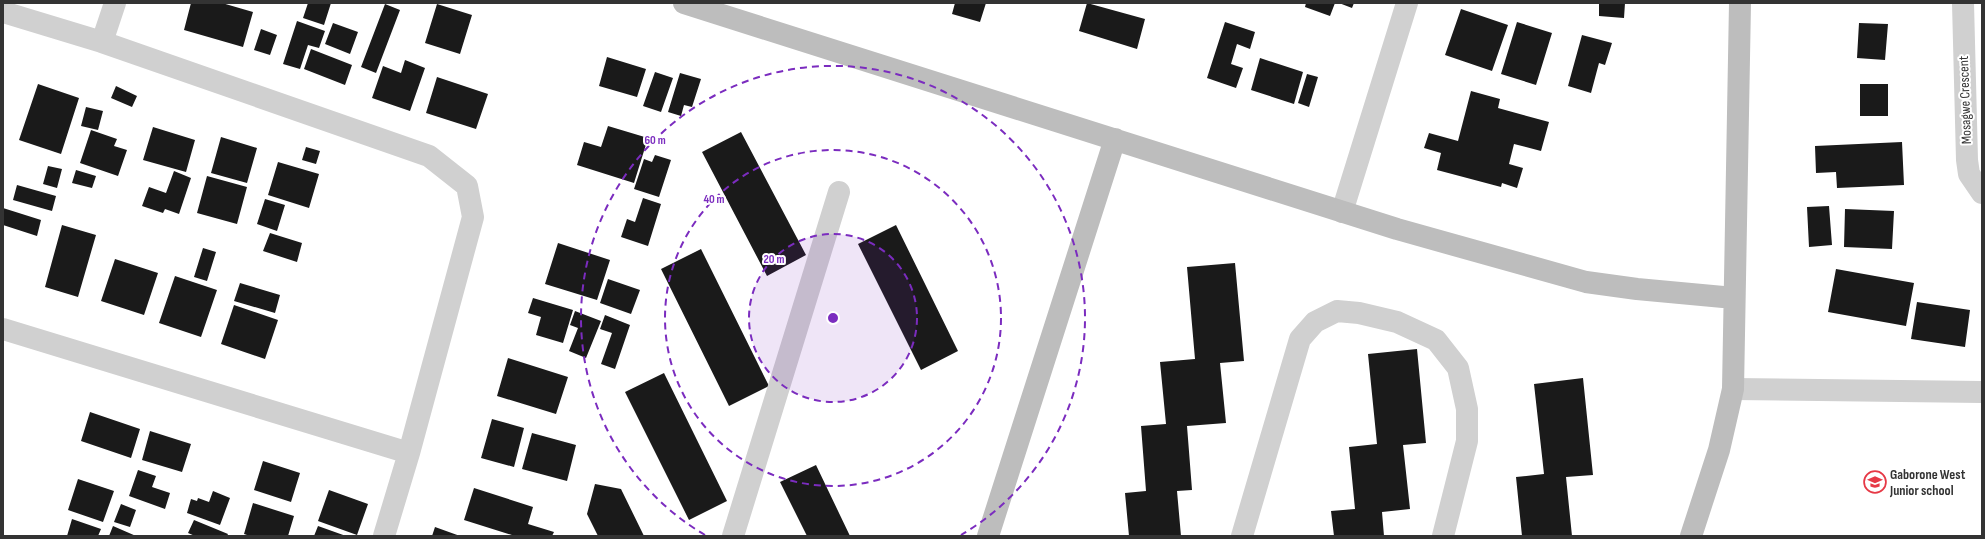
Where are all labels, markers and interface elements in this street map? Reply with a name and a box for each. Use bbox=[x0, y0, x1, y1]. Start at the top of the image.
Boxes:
street label: Mosagwe Crescent bbox=[1955, 56, 1975, 144]
text: 60 m bbox=[644, 133, 666, 148]
text: 40 m bbox=[703, 192, 725, 207]
text: 20 m bbox=[764, 252, 784, 267]
centre of rings bbox=[826, 311, 840, 325]
place label: Gaborone West Junior school bbox=[1889, 466, 1966, 499]
school or university icon: Gaborone West Junior school bbox=[1862, 469, 1888, 495]

